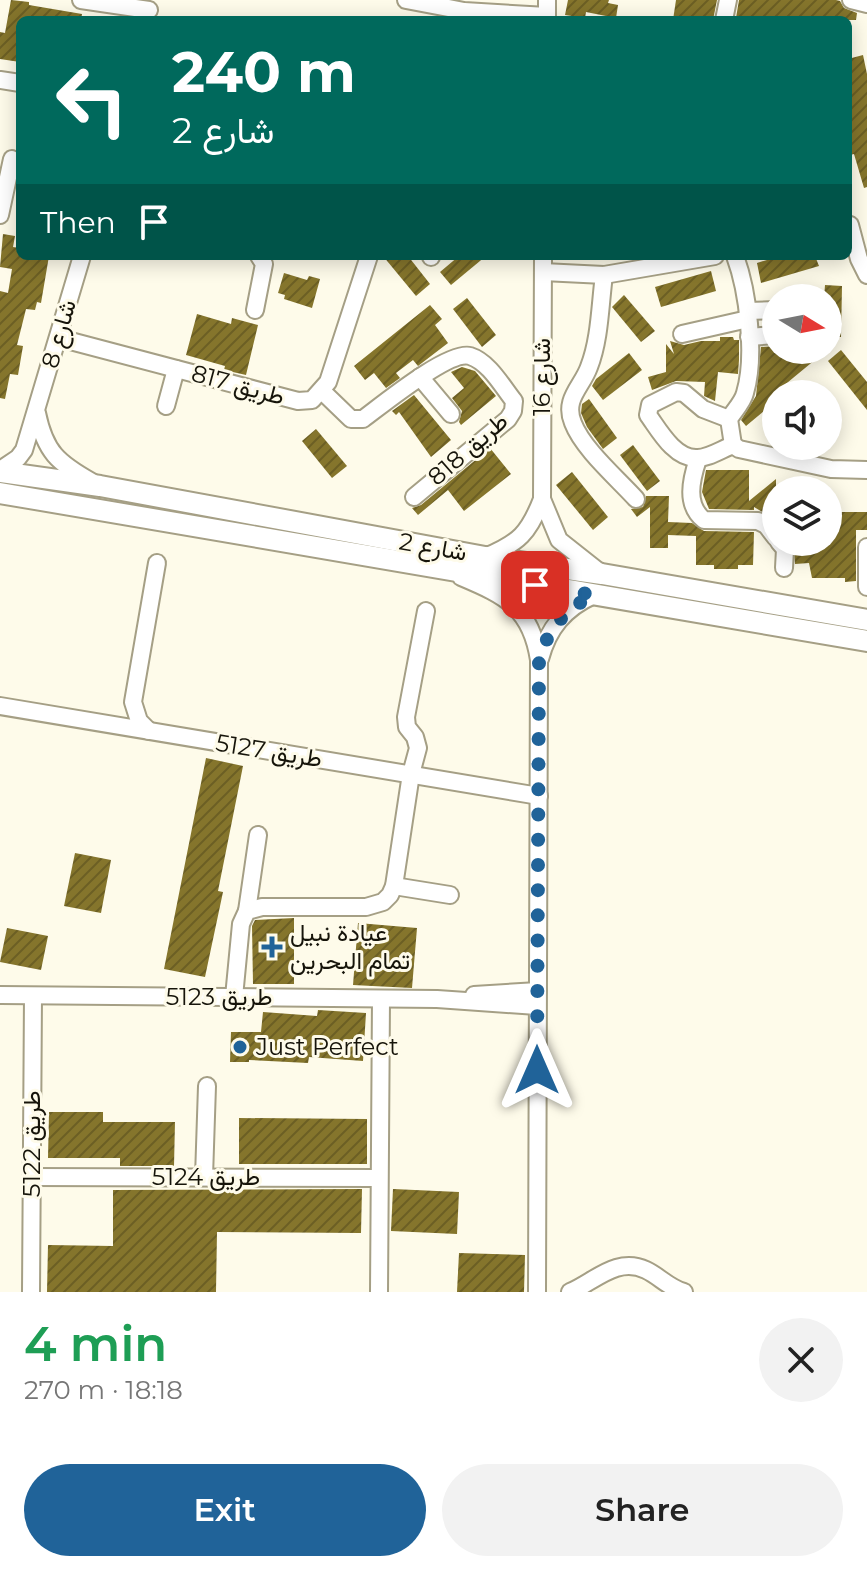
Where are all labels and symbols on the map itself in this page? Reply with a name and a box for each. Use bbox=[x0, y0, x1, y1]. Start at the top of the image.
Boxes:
north arrow bbox=[762, 284, 842, 364]
street label: شارع 8 bbox=[35, 296, 84, 372]
street label: شارع 16 bbox=[527, 338, 558, 416]
street label: طريق 817 bbox=[188, 358, 288, 412]
street label: طريق 818 bbox=[422, 406, 514, 492]
street label: شارع 2 bbox=[397, 526, 469, 569]
pin bbox=[501, 551, 569, 619]
street label: طريق 5127 bbox=[214, 728, 324, 774]
place label: عيادة نبيل تمام البحرين bbox=[290, 918, 410, 977]
marker: عيادة نبيل تمام البحرين bbox=[261, 936, 283, 958]
street label: طريق 5123 bbox=[166, 982, 272, 1012]
position arrow bbox=[495, 1028, 579, 1112]
place label: Just Perfect bbox=[255, 1032, 399, 1061]
marker: Just Perfect bbox=[231, 1038, 249, 1056]
street label: طريق 5122 bbox=[17, 1091, 47, 1197]
street label: طريق 5124 bbox=[152, 1162, 260, 1192]

